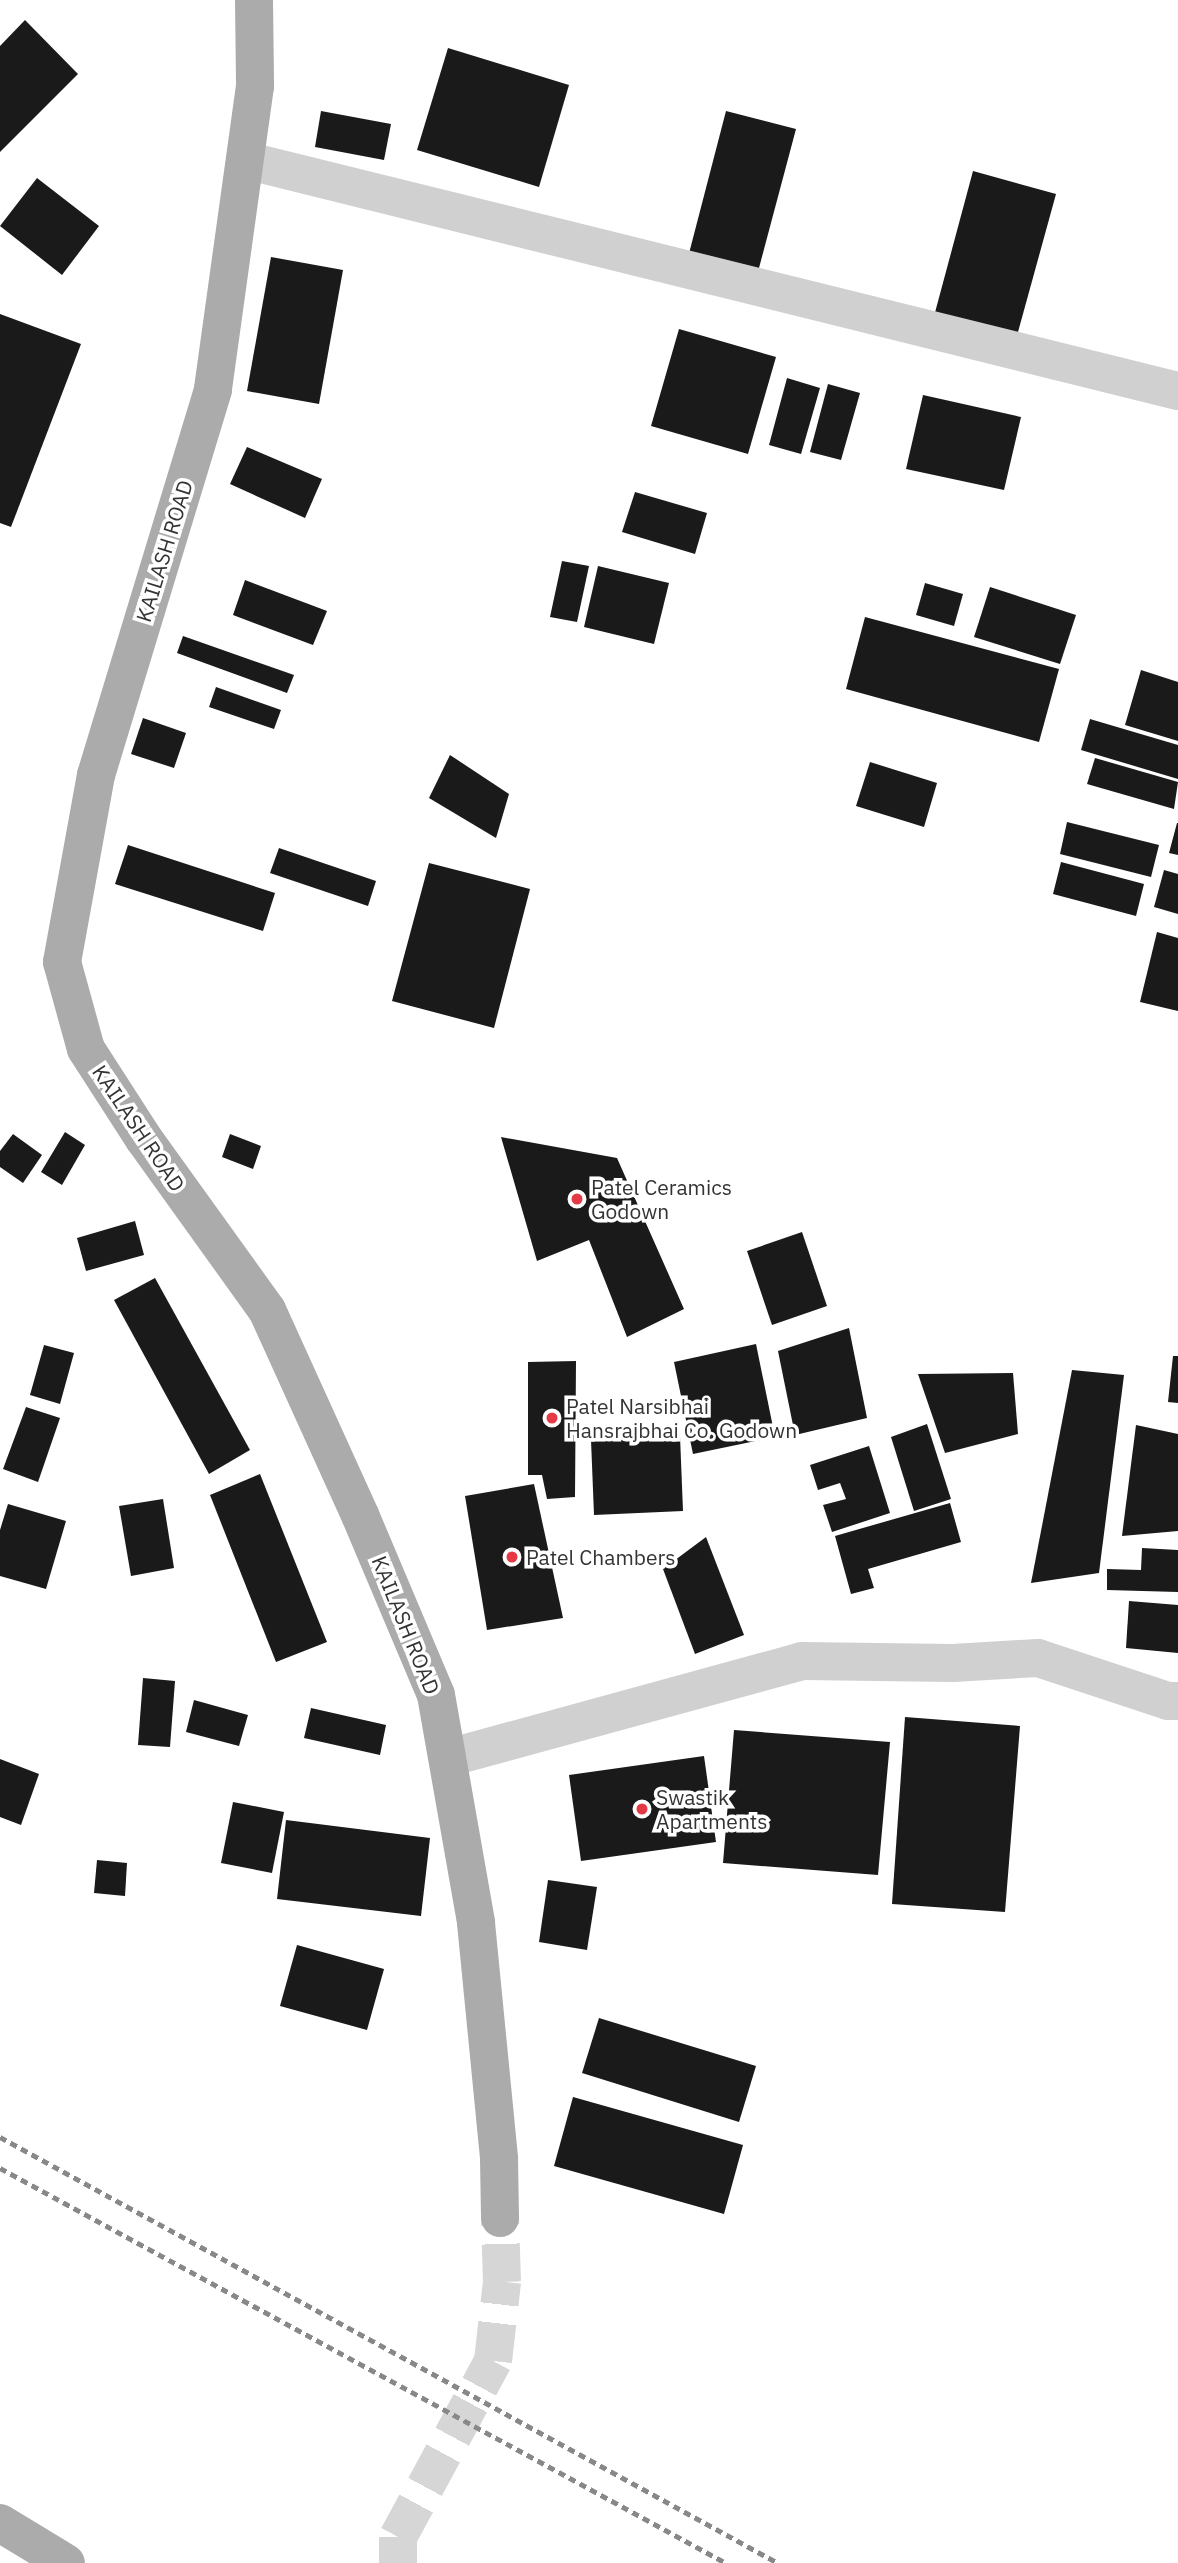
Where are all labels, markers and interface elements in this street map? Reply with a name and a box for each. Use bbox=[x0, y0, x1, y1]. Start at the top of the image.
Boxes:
street label: KAILASH ROAD bbox=[130, 477, 198, 625]
street label: KAILASH ROAD bbox=[87, 1060, 191, 1196]
place label: Patel Ceramics Godown bbox=[591, 1174, 732, 1224]
marker: Patel Ceramics Godown bbox=[569, 1191, 585, 1207]
place label: Patel Narsibhai Hansrajbhai Co. Godown bbox=[566, 1393, 797, 1443]
marker: Patel Narsibhai Hansrajbhai Co. Godown bbox=[544, 1410, 560, 1426]
place label: Patel Chambers bbox=[526, 1544, 675, 1570]
marker: Patel Chambers bbox=[504, 1549, 520, 1565]
street label: KAILASH ROAD bbox=[367, 1552, 445, 1698]
place label: Swastik Apartments bbox=[656, 1784, 767, 1834]
marker: Swastik Apartments bbox=[634, 1801, 650, 1817]

